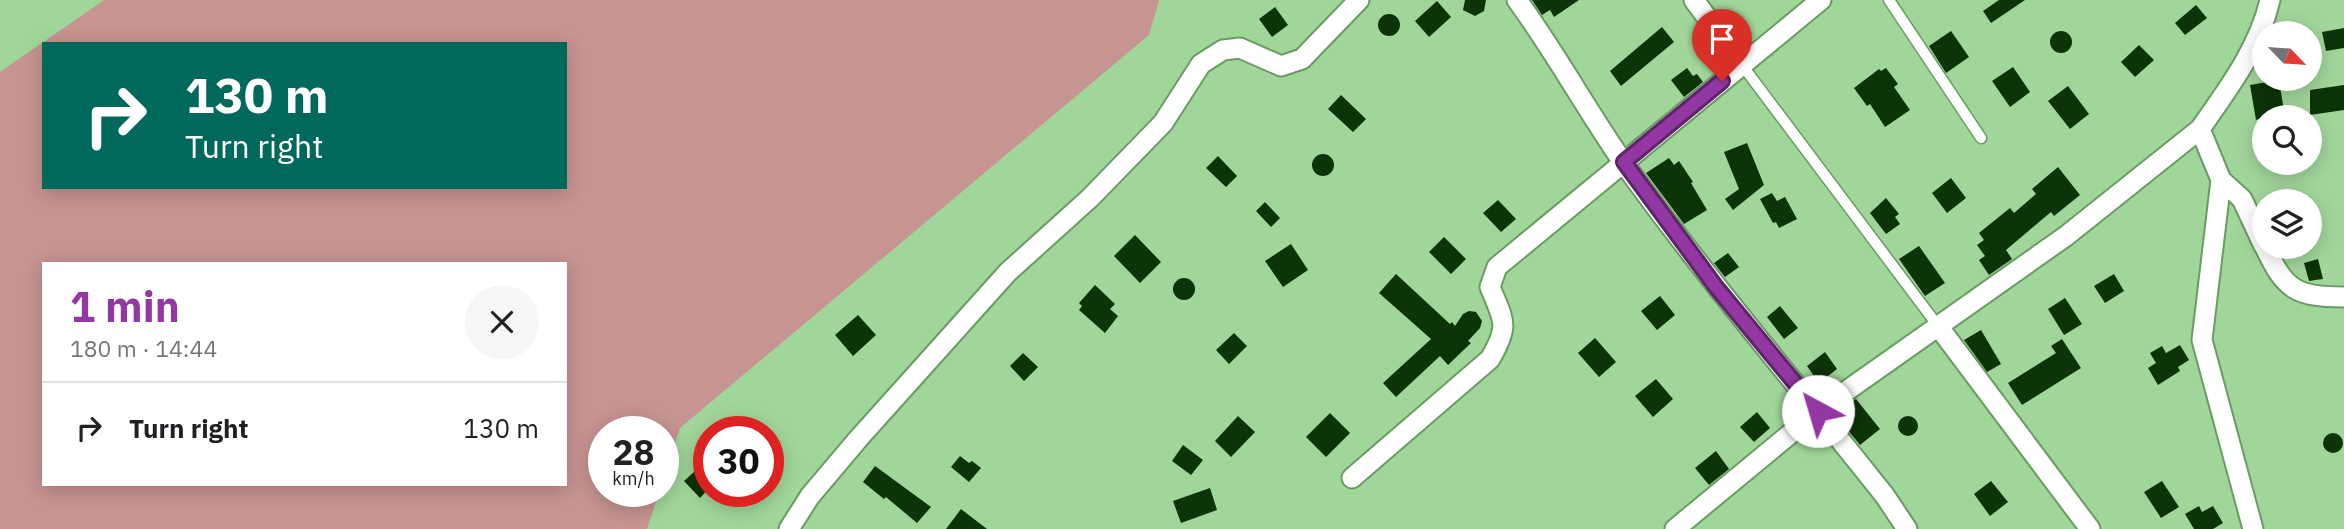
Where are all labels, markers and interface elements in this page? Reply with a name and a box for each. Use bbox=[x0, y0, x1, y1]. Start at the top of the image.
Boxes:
pin bbox=[1692, 9, 1752, 81]
icon: arrive bbox=[1703, 20, 1741, 58]
north arrow bbox=[2252, 21, 2322, 91]
map controls bbox=[2252, 21, 2322, 259]
text: 130 m bbox=[185, 63, 329, 126]
icon: right bbox=[70, 70, 161, 161]
button: search bbox=[2252, 105, 2322, 175]
text: Turn right bbox=[185, 125, 323, 167]
button: layers bbox=[2252, 189, 2322, 259]
text: 1 min bbox=[70, 279, 180, 334]
button: close bbox=[465, 285, 539, 359]
text: 180 m · 14:44 bbox=[70, 333, 217, 363]
position arrow bbox=[1781, 374, 1855, 448]
icon: right bbox=[70, 409, 108, 447]
text: Turn right bbox=[129, 411, 248, 445]
text: 130 m bbox=[463, 411, 539, 445]
speed limit sign: 30 bbox=[693, 416, 784, 507]
text: 28 bbox=[612, 429, 655, 475]
text: km/h bbox=[612, 467, 655, 490]

